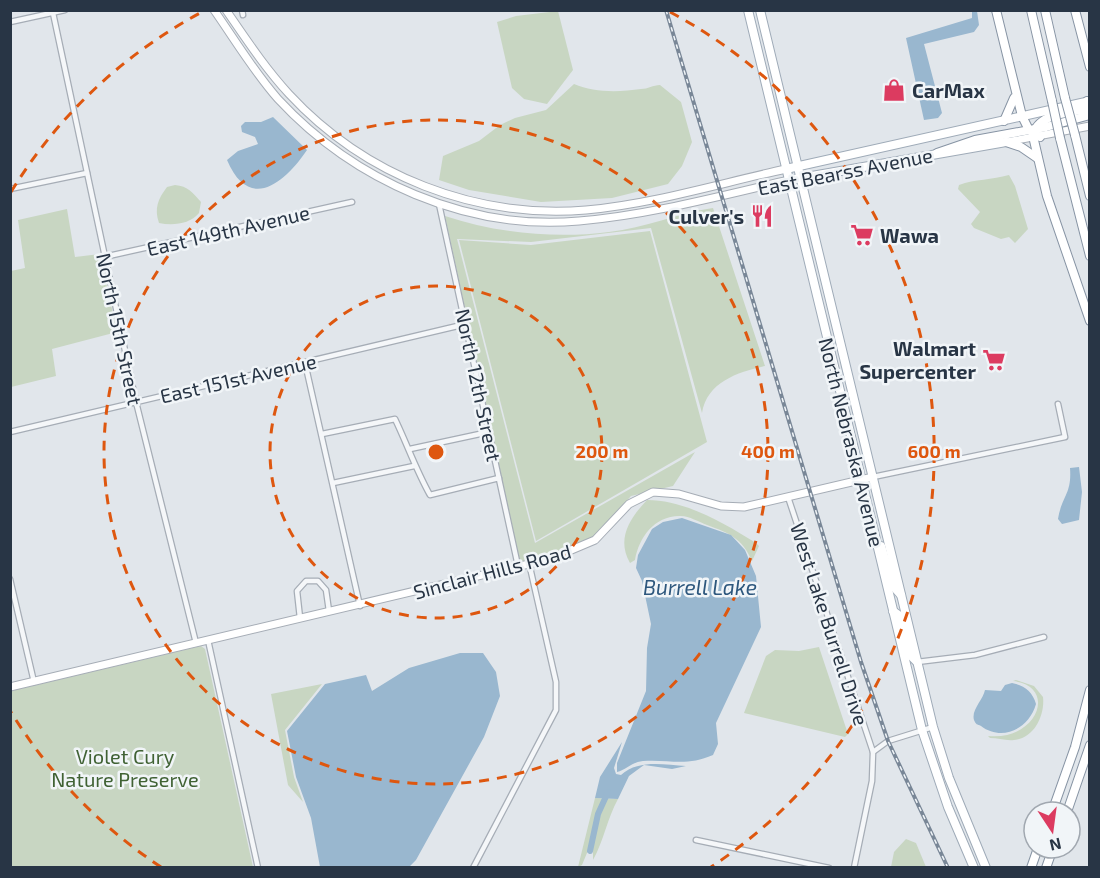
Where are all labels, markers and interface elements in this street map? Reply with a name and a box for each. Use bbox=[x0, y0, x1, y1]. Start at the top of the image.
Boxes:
shop icon: CarMax bbox=[881, 77, 907, 103]
place label: CarMax bbox=[912, 78, 985, 102]
street label: East Bearss Avenue bbox=[755, 142, 935, 200]
street label: East 149th Avenue bbox=[144, 200, 312, 260]
restaurant icon: Culver's bbox=[749, 203, 775, 229]
place label: Culver's bbox=[669, 204, 744, 228]
supermarket icon: Wawa bbox=[849, 222, 875, 248]
place label: Wawa bbox=[880, 223, 939, 247]
street label: North 15th Street bbox=[92, 251, 148, 408]
street label: North 12th Street bbox=[451, 306, 507, 464]
street label: North Nebraska Avenue bbox=[814, 335, 890, 549]
place label: Walmart Supercenter bbox=[859, 336, 976, 383]
supermarket icon: Walmart Supercenter bbox=[981, 347, 1007, 373]
street label: East 151st Avenue bbox=[157, 348, 319, 408]
text: 200 m bbox=[576, 440, 628, 462]
text: 400 m bbox=[741, 440, 795, 462]
text: 600 m bbox=[907, 440, 961, 462]
centre of rings bbox=[426, 442, 446, 462]
street label: West Lake Burrell Drive bbox=[786, 520, 874, 728]
street label: Sinclair Hills Road bbox=[410, 538, 574, 604]
water label: Burrell Lake bbox=[643, 574, 757, 599]
park label: Violet Cury Nature Preserve bbox=[51, 744, 199, 791]
north arrow bbox=[1022, 800, 1082, 860]
text: N bbox=[1048, 835, 1063, 856]

